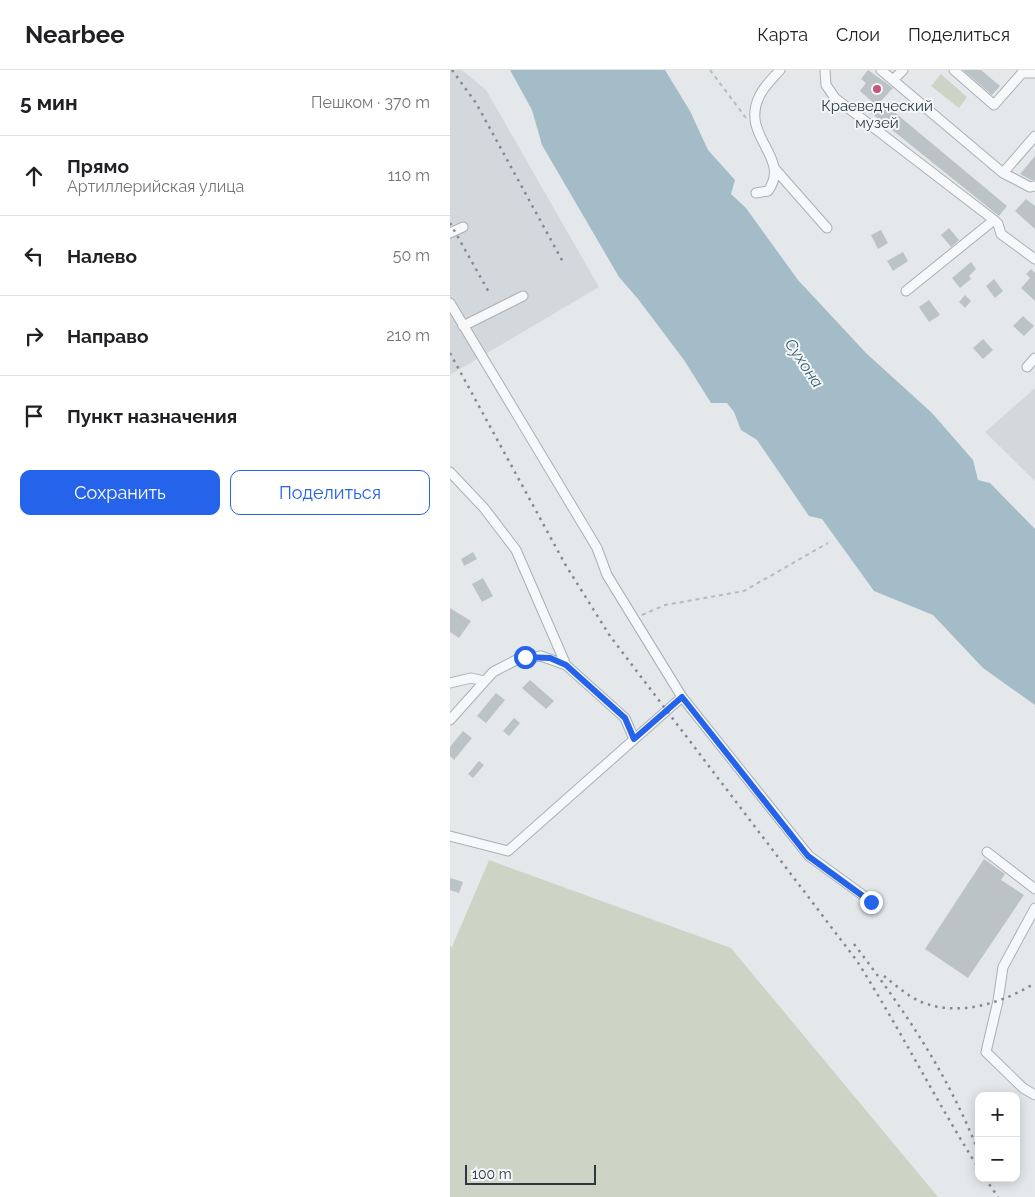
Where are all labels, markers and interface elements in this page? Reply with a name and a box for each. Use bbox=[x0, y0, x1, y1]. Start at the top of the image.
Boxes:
text: Nearbee bbox=[25, 20, 125, 49]
text: Карта bbox=[757, 24, 808, 45]
text: Слои bbox=[836, 24, 880, 45]
text: Поделиться bbox=[908, 24, 1010, 45]
marker: Краеведческий музей bbox=[871, 83, 883, 95]
text: 5 мин bbox=[20, 90, 78, 115]
text: Пешком · 370 m bbox=[311, 93, 430, 112]
place label: Краеведческий музей bbox=[821, 97, 933, 132]
text: Прямо bbox=[67, 155, 129, 177]
icon: ahead bbox=[20, 162, 48, 190]
text: 110 m bbox=[388, 166, 430, 185]
text: Артиллерийская улица bbox=[67, 177, 244, 196]
icon: left bbox=[20, 242, 48, 270]
text: Налево bbox=[67, 245, 137, 267]
text: 50 m bbox=[393, 246, 430, 265]
icon: right bbox=[20, 322, 48, 350]
text: Направо bbox=[67, 325, 148, 347]
text: 210 m bbox=[386, 326, 430, 345]
water label: Сухона bbox=[781, 335, 828, 392]
icon: arrive bbox=[20, 402, 48, 430]
text: Пункт назначения bbox=[67, 405, 237, 427]
button: Сохранить bbox=[20, 470, 220, 515]
button: Поделиться bbox=[230, 470, 430, 515]
route start bbox=[514, 646, 537, 669]
route end bbox=[860, 891, 883, 914]
map controls bbox=[975, 1092, 1020, 1182]
button: + bbox=[975, 1092, 1020, 1137]
button: − bbox=[975, 1137, 1020, 1182]
scale bar bbox=[465, 1162, 596, 1185]
text: 100 m bbox=[472, 1166, 512, 1182]

